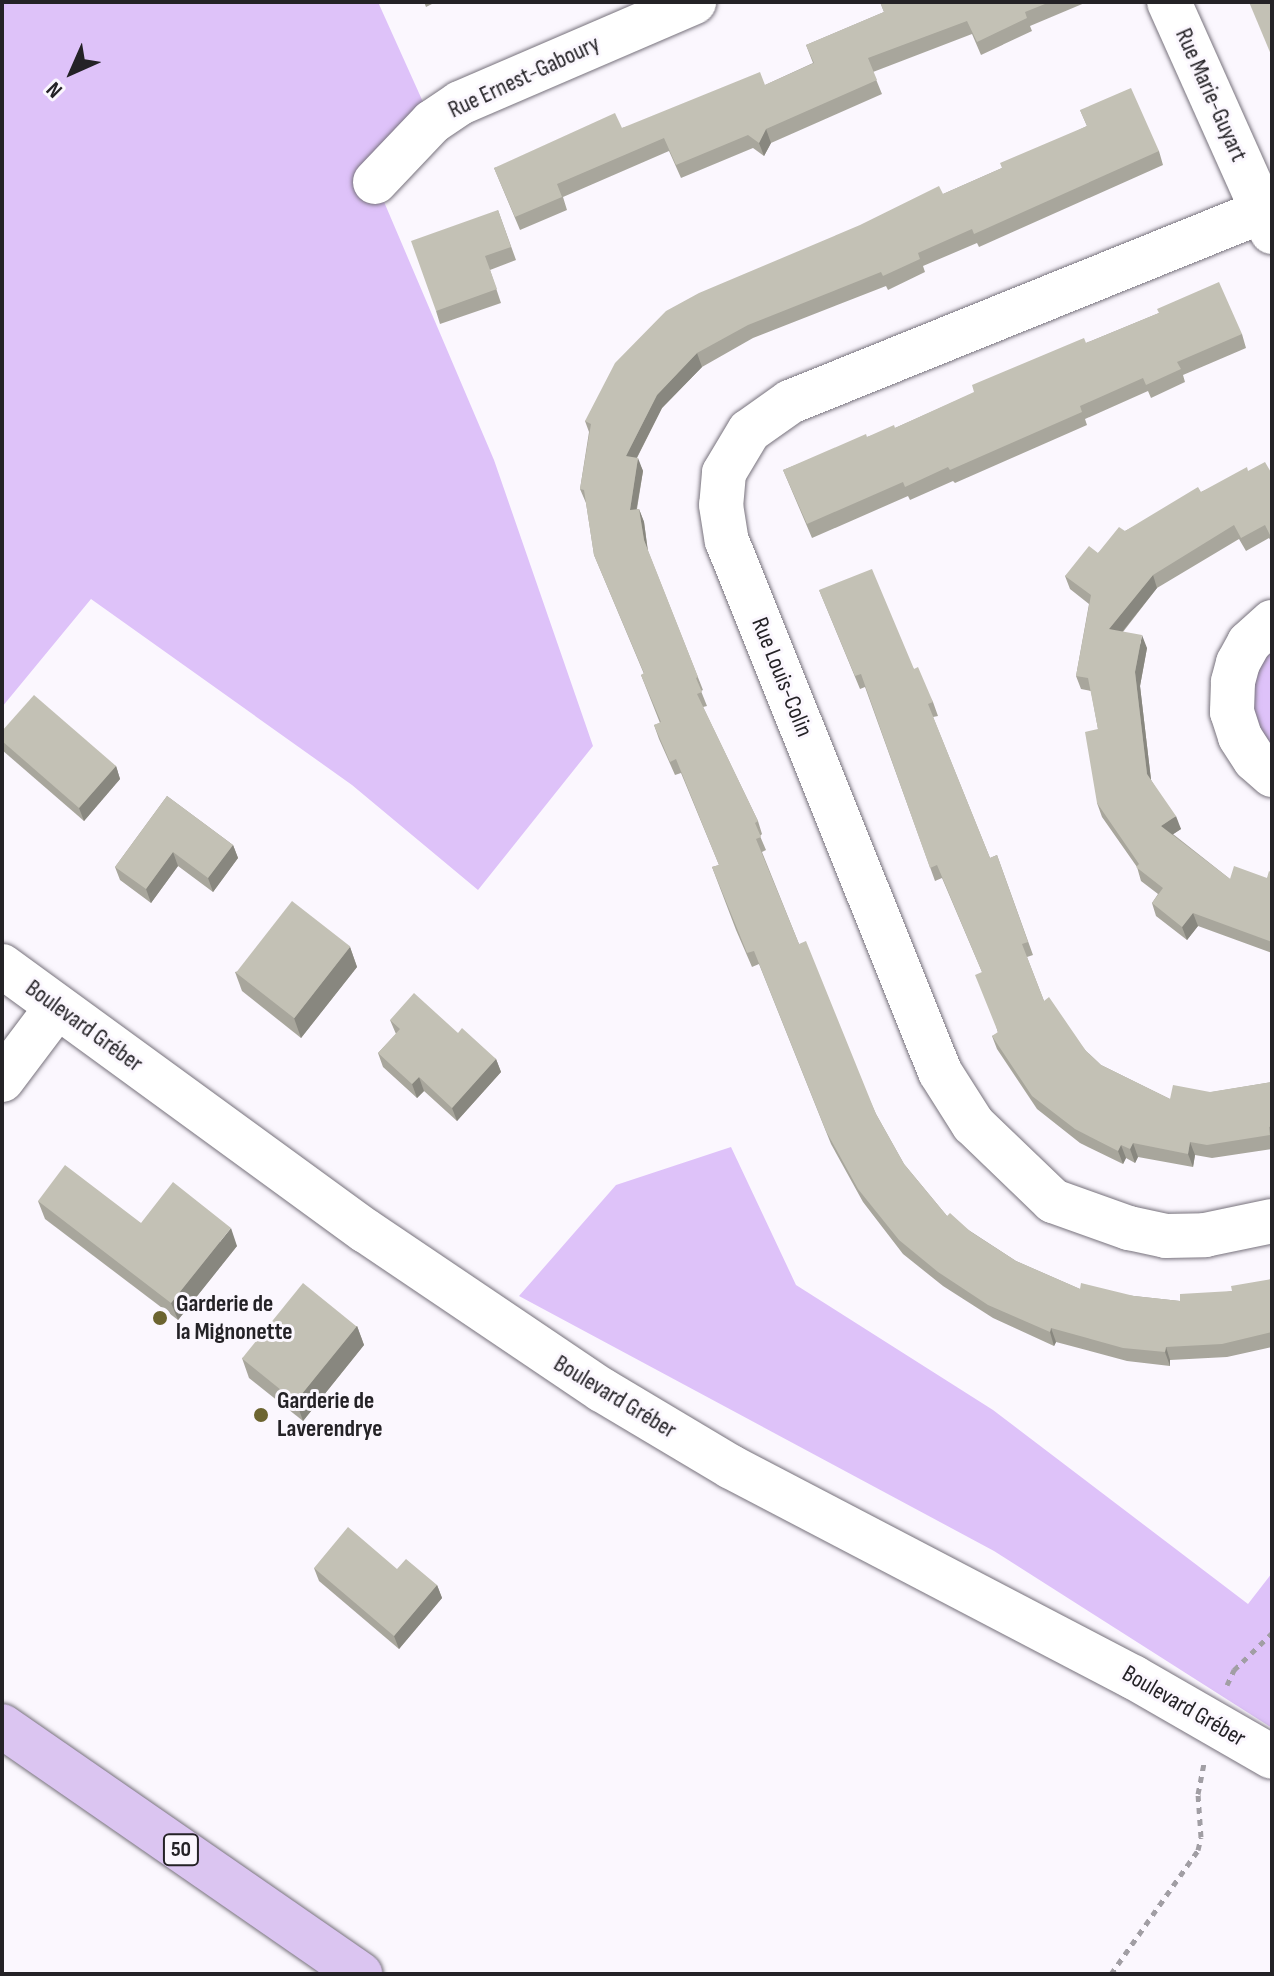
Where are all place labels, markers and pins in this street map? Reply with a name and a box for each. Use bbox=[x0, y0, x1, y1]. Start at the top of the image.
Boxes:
place label: Garderie de la Mignonette bbox=[176, 1290, 293, 1346]
marker: Garderie de la Mignonette bbox=[151, 1309, 169, 1327]
place label: Garderie de Laverendrye bbox=[277, 1387, 383, 1443]
marker: Garderie de Laverendrye bbox=[252, 1406, 270, 1424]

